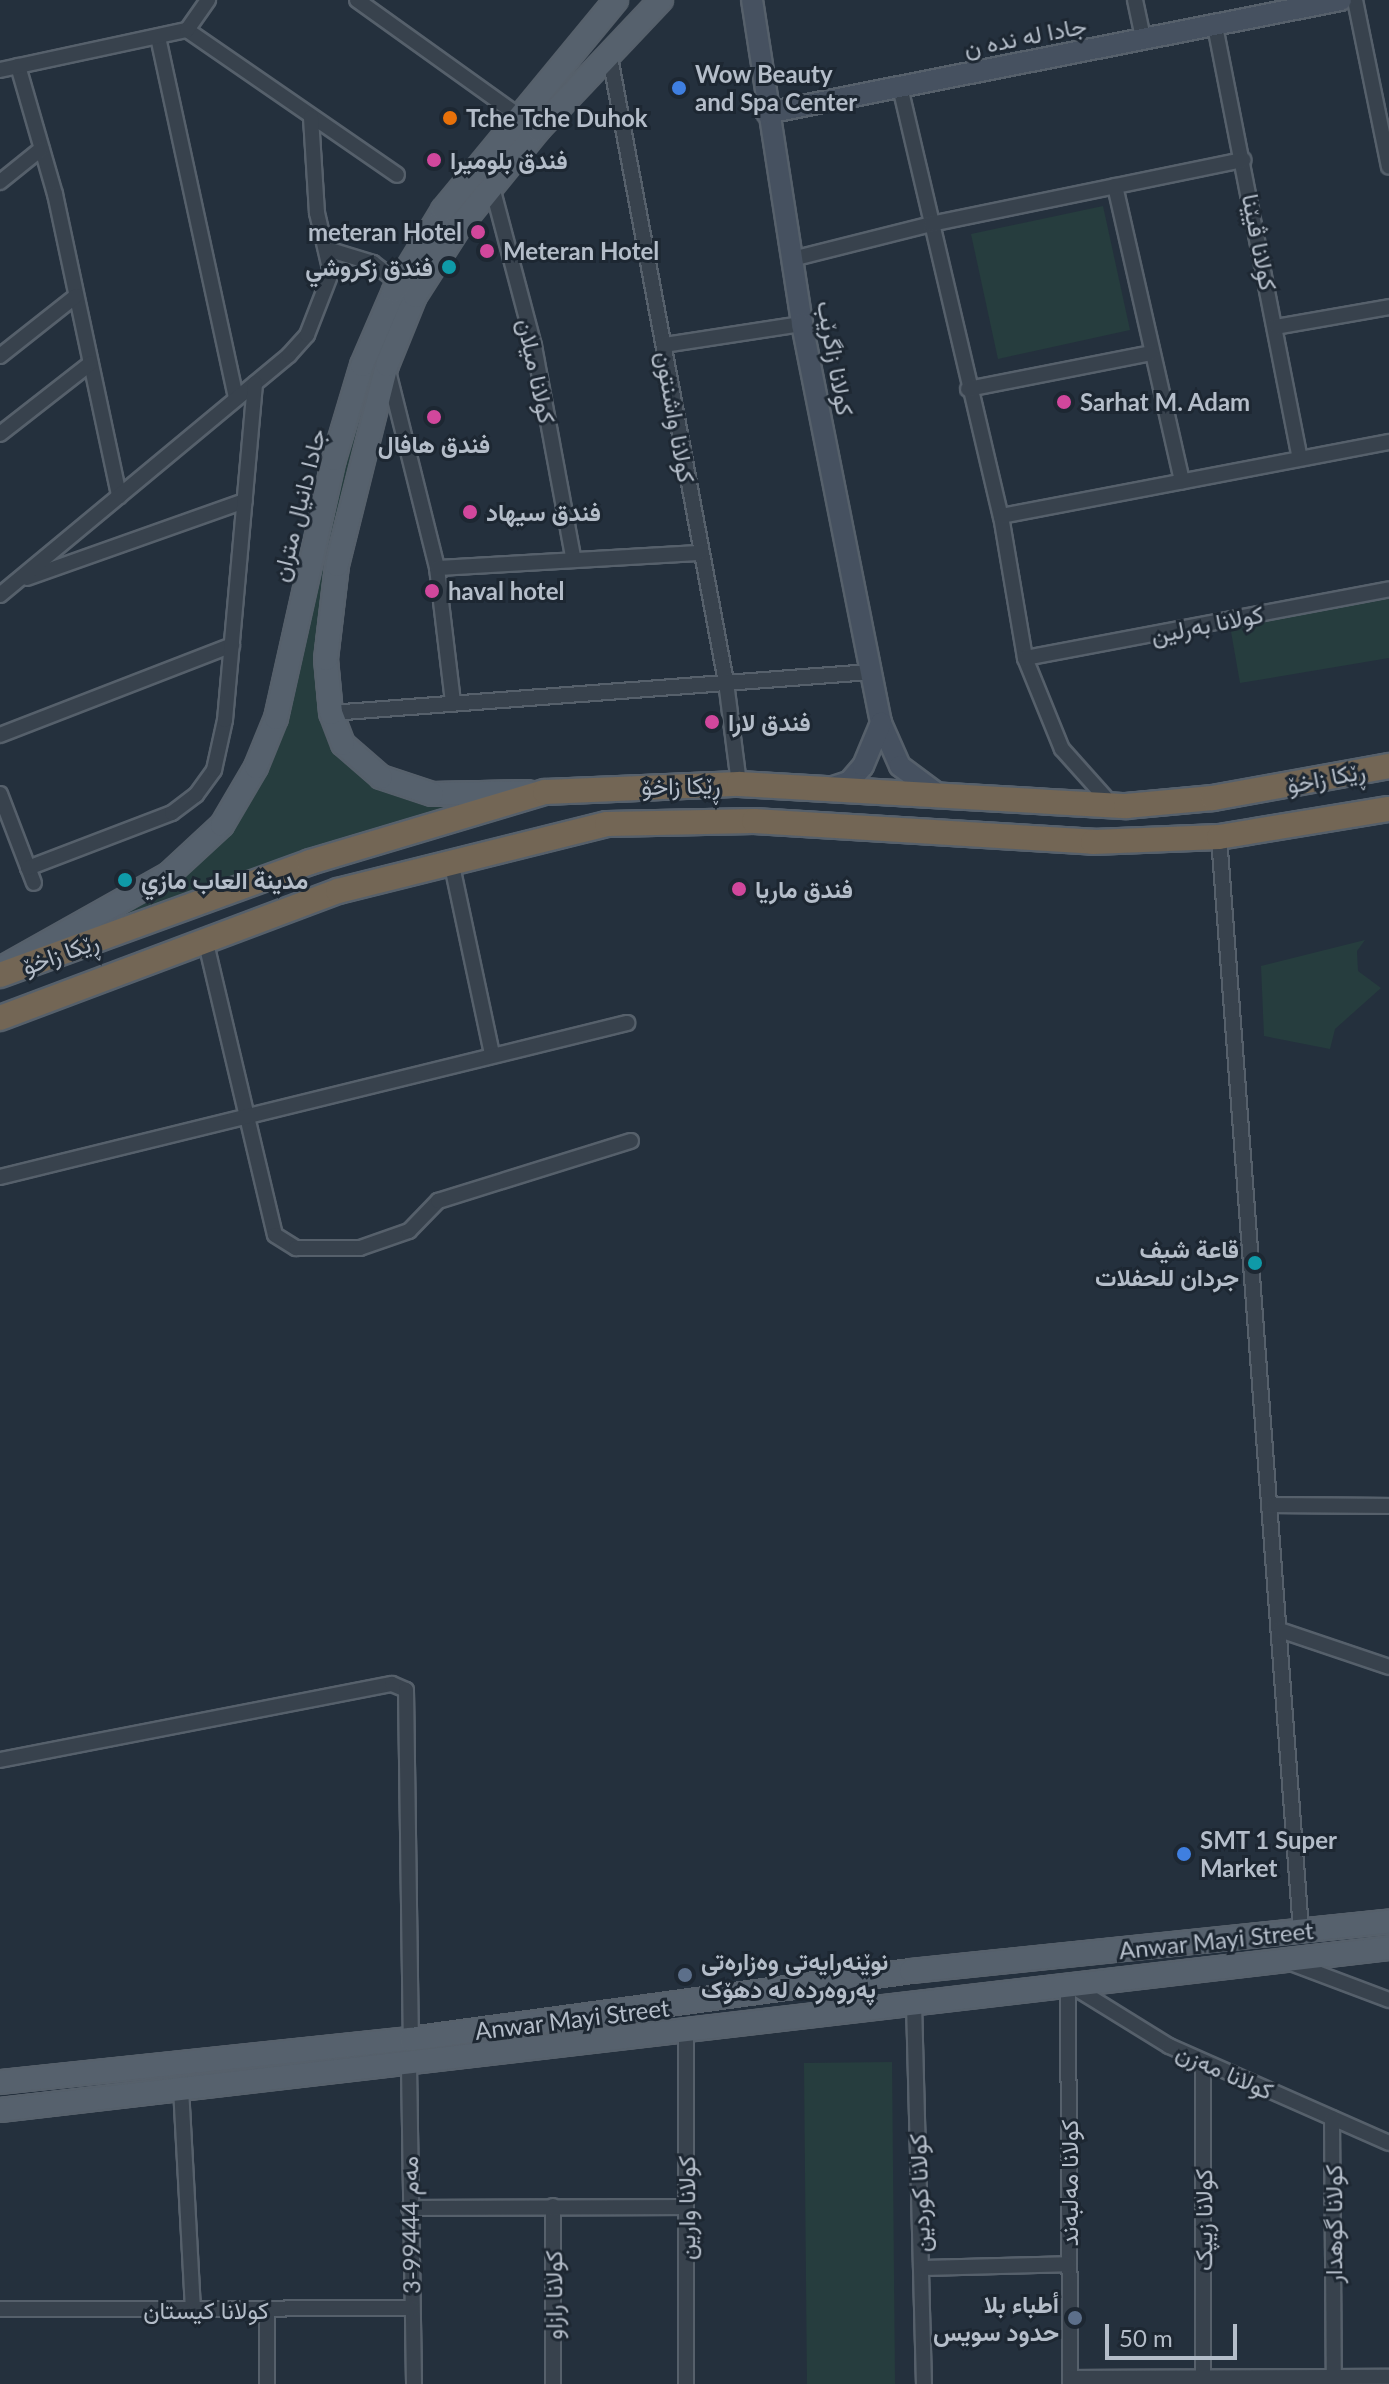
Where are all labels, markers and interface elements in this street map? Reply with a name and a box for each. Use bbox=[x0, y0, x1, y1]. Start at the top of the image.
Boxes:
street label: جادا له نده ن bbox=[961, 10, 1089, 62]
place label: Wow Beauty and Spa Center bbox=[695, 60, 857, 116]
marker: Wow Beauty and Spa Center bbox=[670, 79, 688, 97]
place label: Tche Tche Duhok bbox=[466, 104, 648, 132]
marker: Tche Tche Duhok bbox=[441, 109, 459, 127]
place label: فندق بلوميرا bbox=[450, 146, 568, 174]
marker: فندق بلوميرا bbox=[425, 151, 443, 169]
street label: كولانا ڤیێنا bbox=[1237, 191, 1283, 293]
place label: meteran Hotel bbox=[308, 218, 462, 246]
marker: meteran Hotel bbox=[469, 223, 487, 241]
place label: Meteran Hotel bbox=[503, 237, 659, 265]
marker: Meteran Hotel bbox=[478, 242, 496, 260]
place label: فندق زكروشي bbox=[305, 253, 433, 281]
marker: فندق زكروشي bbox=[440, 258, 458, 276]
street label: كولانا زاگرێب bbox=[812, 298, 860, 418]
street label: كولانا ميلان bbox=[512, 316, 562, 426]
street label: كولانا واشنتون bbox=[650, 349, 702, 485]
place label: Sarhat M. Adam bbox=[1080, 388, 1251, 416]
marker: Sarhat M. Adam bbox=[1055, 393, 1073, 411]
marker: فندق هافال bbox=[425, 408, 443, 426]
street label: جادا دانيال متران bbox=[265, 425, 331, 585]
place label: فندق هافال bbox=[378, 430, 490, 458]
place label: فندق سيهاد bbox=[486, 498, 601, 526]
marker: فندق سيهاد bbox=[461, 503, 479, 521]
place label: haval hotel bbox=[448, 577, 564, 605]
marker: haval hotel bbox=[423, 582, 441, 600]
street label: كولانا بەرلین bbox=[1148, 599, 1266, 649]
place label: فندق لارا bbox=[728, 708, 811, 736]
marker: فندق لارا bbox=[703, 713, 721, 731]
street label: ڕێکا زاخۆ bbox=[1284, 755, 1368, 799]
street label: ڕێکا زاخۆ bbox=[641, 770, 721, 800]
place label: مدينة العاب مازي bbox=[141, 866, 308, 894]
marker: مدينة العاب مازي bbox=[116, 871, 134, 889]
place label: فندق ماريا bbox=[755, 875, 853, 903]
marker: فندق ماريا bbox=[730, 880, 748, 898]
street label: ڕێکا زاخۆ bbox=[18, 926, 102, 980]
place label: قاعة شيف جردان للحفلات bbox=[1095, 1235, 1239, 1291]
marker: قاعة شيف جردان للحفلات bbox=[1246, 1254, 1264, 1272]
place label: SMT 1 Super Market bbox=[1200, 1826, 1338, 1882]
marker: SMT 1 Super Market bbox=[1175, 1845, 1193, 1863]
street label: Anwar Mayi Street bbox=[1117, 1915, 1315, 1965]
place label: نوێنەرایەتی وەزارەتی پەروەردە لە دهۆک bbox=[701, 1947, 888, 2003]
marker: نوێنەرایەتی وەزارەتی پەروەردە لە دهۆک bbox=[676, 1966, 694, 1984]
street label: Anwar Mayi Street bbox=[473, 1993, 671, 2045]
street label: کولانا مەزن bbox=[1172, 2037, 1278, 2105]
street label: کولانا مەلبەند bbox=[1055, 2120, 1083, 2246]
street label: کولانا کوردین bbox=[903, 2133, 935, 2253]
street label: مەم 99444-3 bbox=[394, 2156, 426, 2294]
street label: کولانا وارین bbox=[672, 2156, 700, 2260]
street label: کولانا گوهدار bbox=[1319, 2165, 1347, 2283]
street label: کولانا زیپک bbox=[1189, 2169, 1217, 2271]
street label: کولانا رازاو bbox=[539, 2250, 567, 2340]
place label: أطباء بلا حدود سويس bbox=[933, 2290, 1059, 2346]
street label: کولانا کیستان bbox=[143, 2296, 269, 2324]
scale bar bbox=[1109, 2308, 1241, 2358]
marker: أطباء بلا حدود سويس bbox=[1066, 2309, 1084, 2327]
text: 50 m bbox=[1119, 2323, 1173, 2352]

